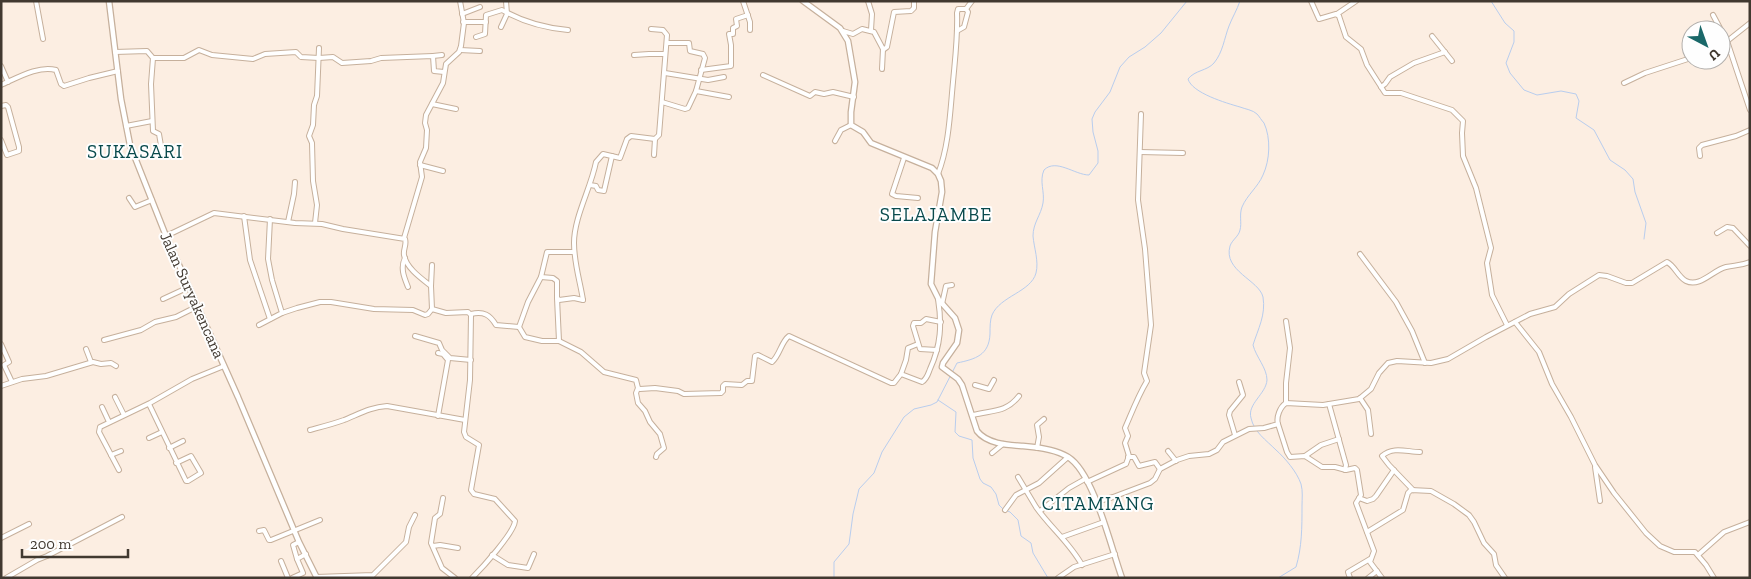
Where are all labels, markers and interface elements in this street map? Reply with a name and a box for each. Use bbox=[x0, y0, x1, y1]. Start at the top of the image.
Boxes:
north arrow bbox=[1681, 20, 1731, 70]
text: U bbox=[1705, 45, 1724, 64]
district label: SUKASARI bbox=[87, 140, 183, 163]
district label: SELAJAMBE bbox=[880, 203, 992, 226]
street label: Jalan Suryakencana bbox=[156, 229, 229, 362]
district label: CITAMIANG bbox=[1042, 492, 1154, 515]
scale bar bbox=[22, 526, 129, 558]
text: 200 m bbox=[30, 535, 71, 553]

